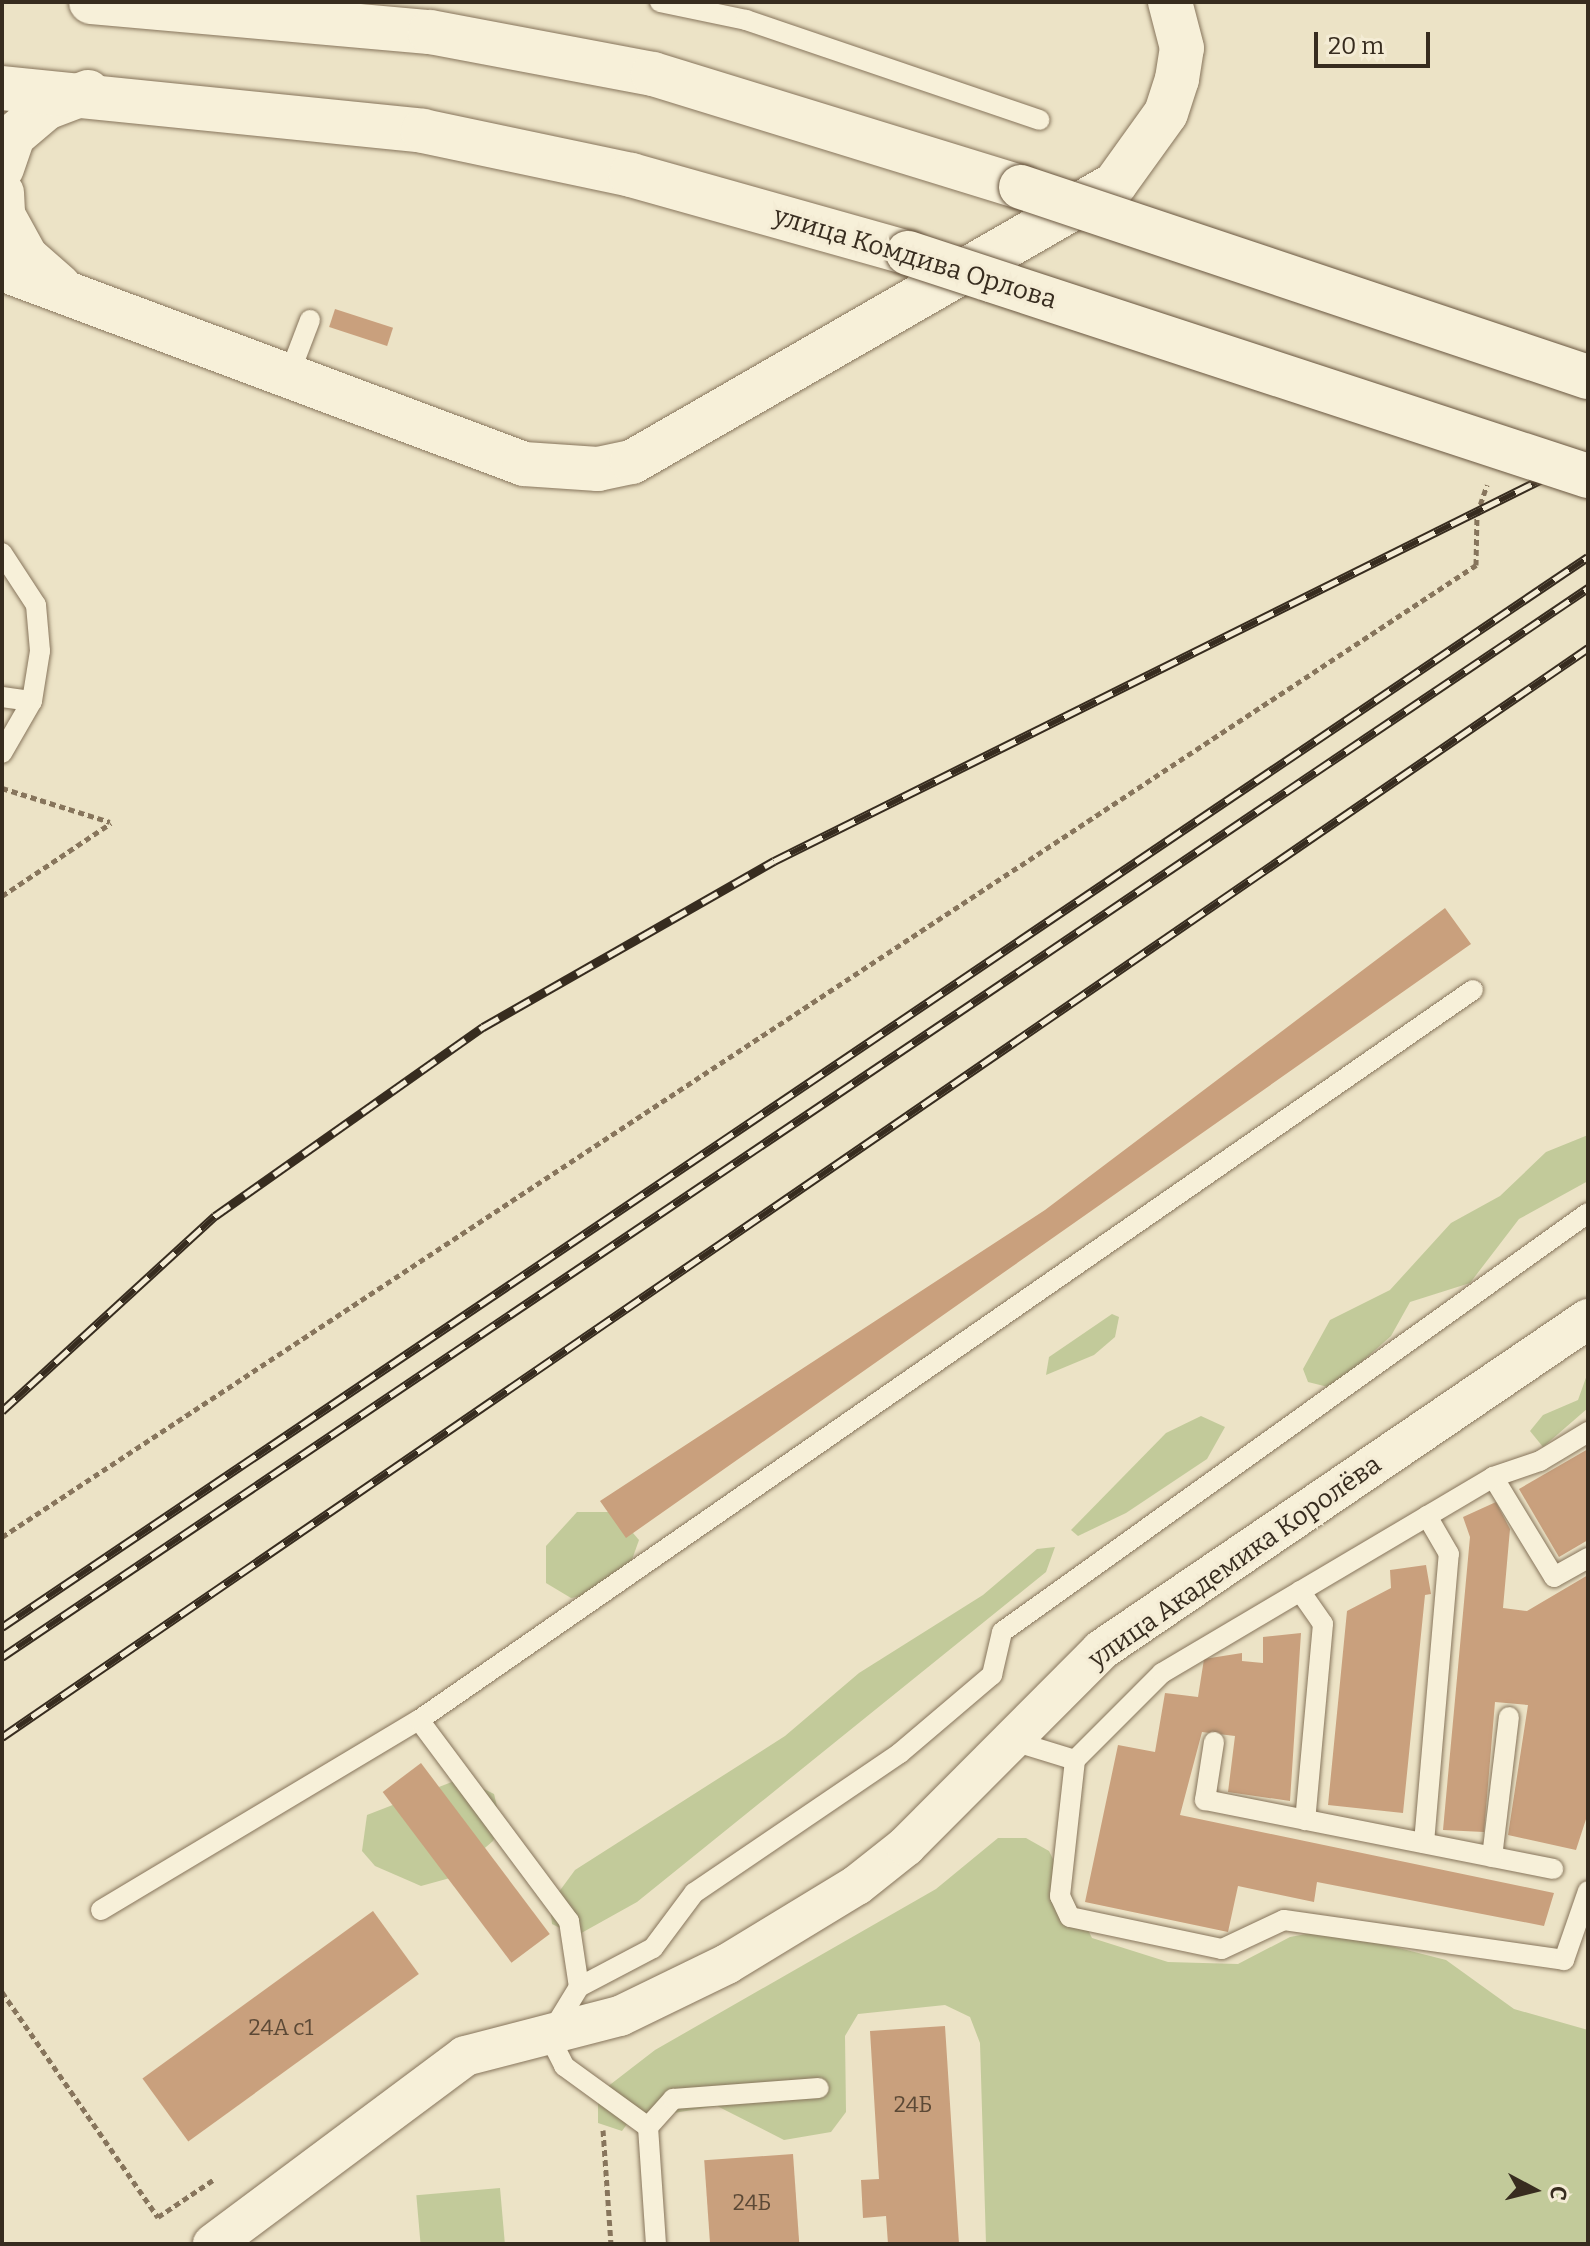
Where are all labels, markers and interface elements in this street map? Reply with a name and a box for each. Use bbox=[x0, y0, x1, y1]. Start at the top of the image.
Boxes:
scale bar bbox=[1318, 16, 1434, 66]
text: 20 m bbox=[1328, 32, 1384, 60]
street label: улица Комдива Орлова bbox=[770, 200, 1060, 316]
street label: улица Академика Королёва bbox=[1083, 1449, 1387, 1675]
house number: 24А с1 bbox=[248, 2015, 314, 2041]
house number: 24Б bbox=[894, 2092, 932, 2118]
north arrow bbox=[1494, 2150, 1574, 2230]
text: С bbox=[1544, 2184, 1573, 2202]
house number: 24Б bbox=[733, 2190, 771, 2216]

